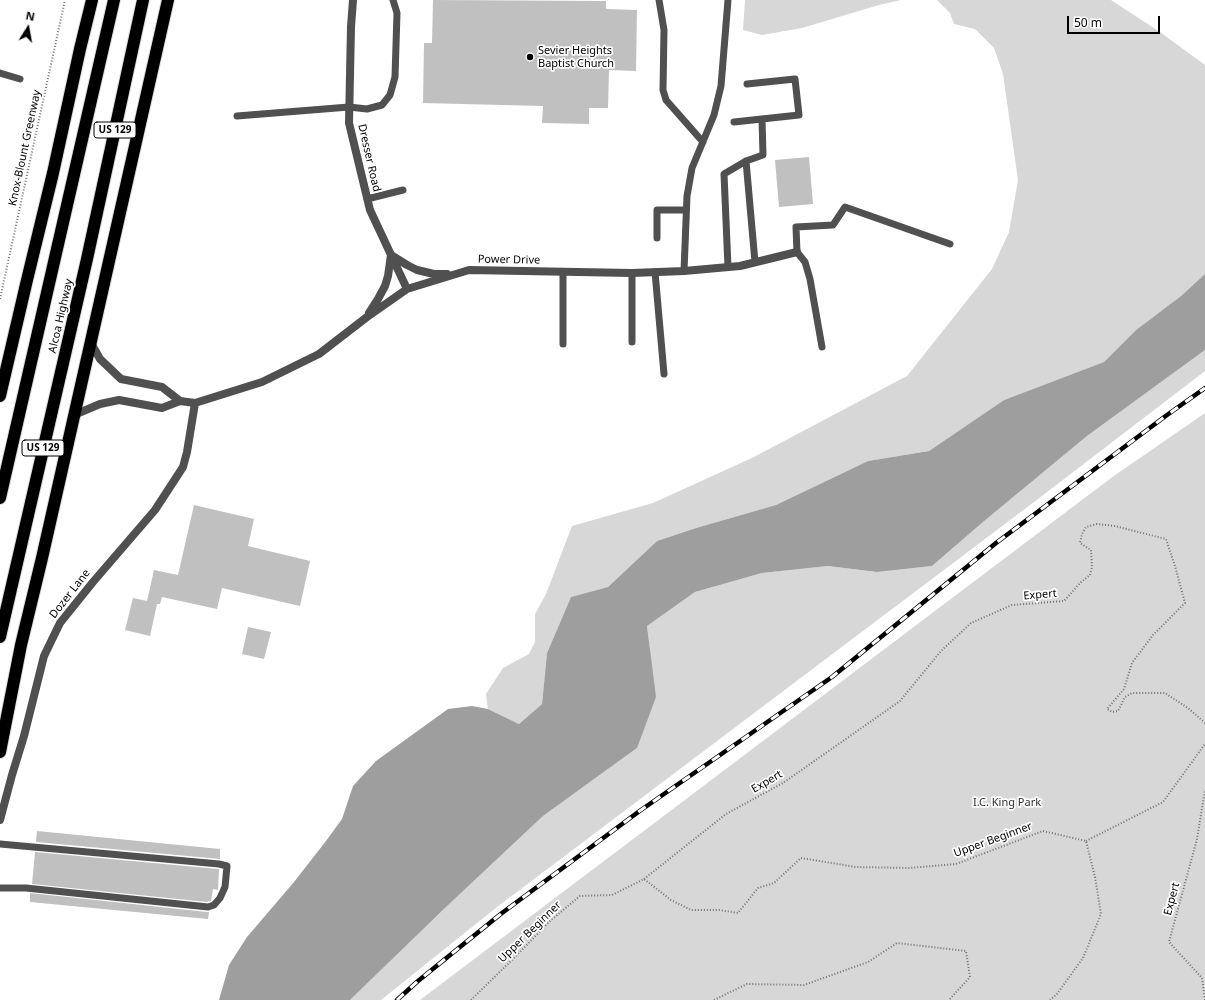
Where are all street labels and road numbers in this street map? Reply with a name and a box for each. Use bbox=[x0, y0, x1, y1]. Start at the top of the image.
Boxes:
street label: Knox-Blount Greenway bbox=[6, 89, 44, 207]
road number: US 129 bbox=[94, 122, 136, 138]
street label: Dresser Road bbox=[355, 123, 383, 193]
street label: Power Drive bbox=[478, 253, 540, 267]
street label: Alcoa Highway bbox=[46, 278, 76, 354]
road number: US 129 bbox=[22, 440, 64, 456]
street label: Dozer Lane bbox=[47, 567, 93, 621]
street label: Expert bbox=[1023, 587, 1057, 603]
street label: Expert bbox=[749, 768, 785, 796]
street label: Upper Beginner bbox=[952, 820, 1034, 860]
street label: Expert bbox=[1161, 881, 1183, 917]
street label: Upper Beginner bbox=[496, 899, 564, 965]

